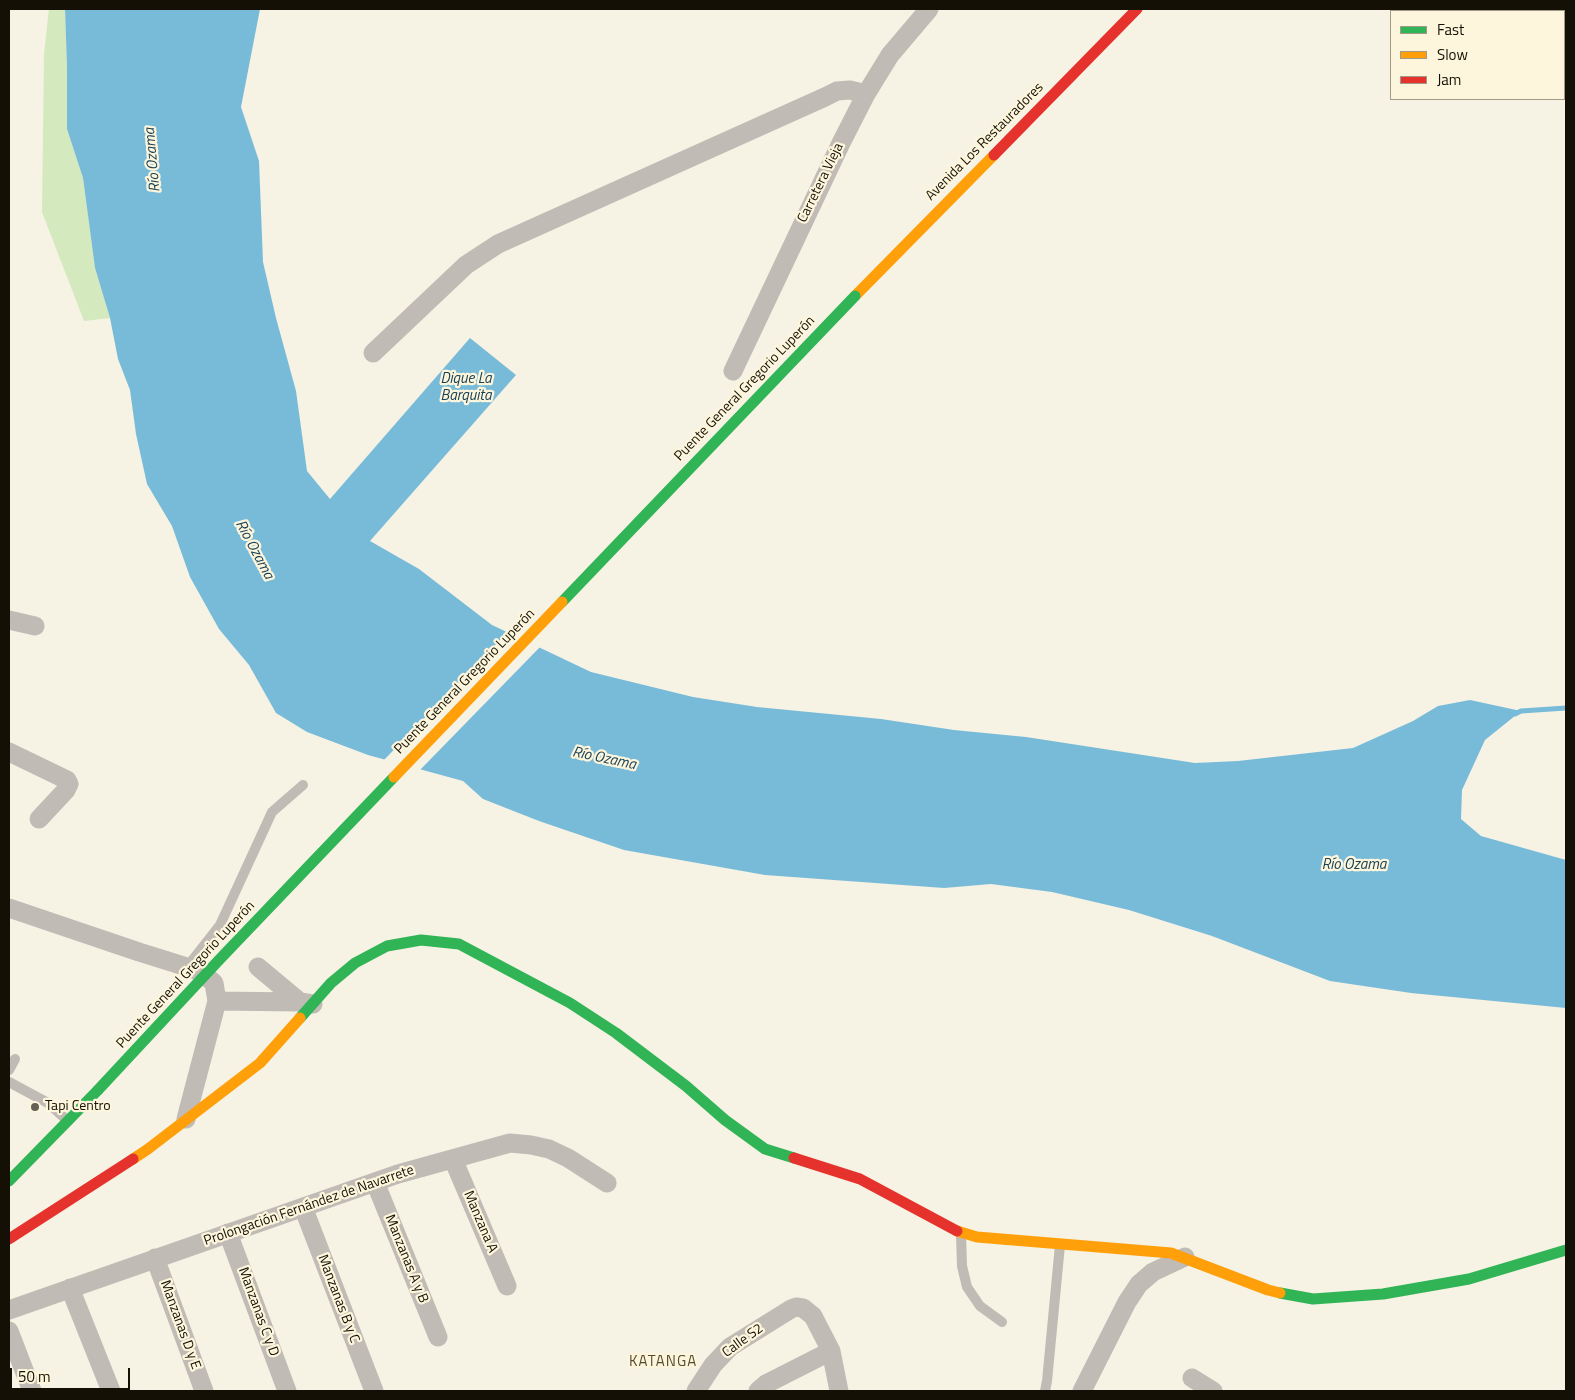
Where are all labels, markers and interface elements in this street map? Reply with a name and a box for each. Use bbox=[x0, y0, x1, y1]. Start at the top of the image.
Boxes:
legend bbox=[1390, 10, 1565, 100]
text: Fast bbox=[1437, 18, 1464, 41]
text: Slow bbox=[1437, 43, 1468, 66]
text: Jam bbox=[1437, 68, 1461, 91]
street label: Avenida Los Restauradores bbox=[923, 80, 1047, 204]
water label: Río Ozama bbox=[141, 127, 165, 193]
street label: Carretera Vieja bbox=[794, 140, 848, 226]
street label: Puente General Gregorio Luperón bbox=[671, 313, 819, 465]
water label: Dique La Barquita bbox=[440, 370, 492, 405]
water label: Río Ozama bbox=[231, 517, 277, 583]
street label: Puente General Gregorio Luperón bbox=[391, 606, 539, 758]
water label: Río Ozama bbox=[571, 743, 637, 775]
water label: Río Ozama bbox=[1322, 856, 1386, 874]
street label: Puente General Gregorio Luperón bbox=[113, 898, 259, 1052]
place label: Tapi Centro bbox=[45, 1099, 111, 1115]
marker: Tapi Centro bbox=[29, 1101, 41, 1113]
street label: Prolongación Fernández de Navarrete bbox=[202, 1162, 416, 1250]
street label: Manzana A bbox=[459, 1189, 501, 1255]
street label: Manzanas A y B bbox=[381, 1212, 431, 1306]
street label: Manzanas B y C bbox=[314, 1253, 362, 1345]
street label: Manzanas C y D bbox=[234, 1265, 282, 1359]
street label: Manzanas D y E bbox=[156, 1278, 204, 1372]
street label: Calle S2 bbox=[719, 1320, 767, 1362]
district label: KATANGA bbox=[628, 1353, 698, 1371]
scale bar bbox=[12, 1358, 132, 1390]
text: 50 m bbox=[18, 1365, 51, 1388]

